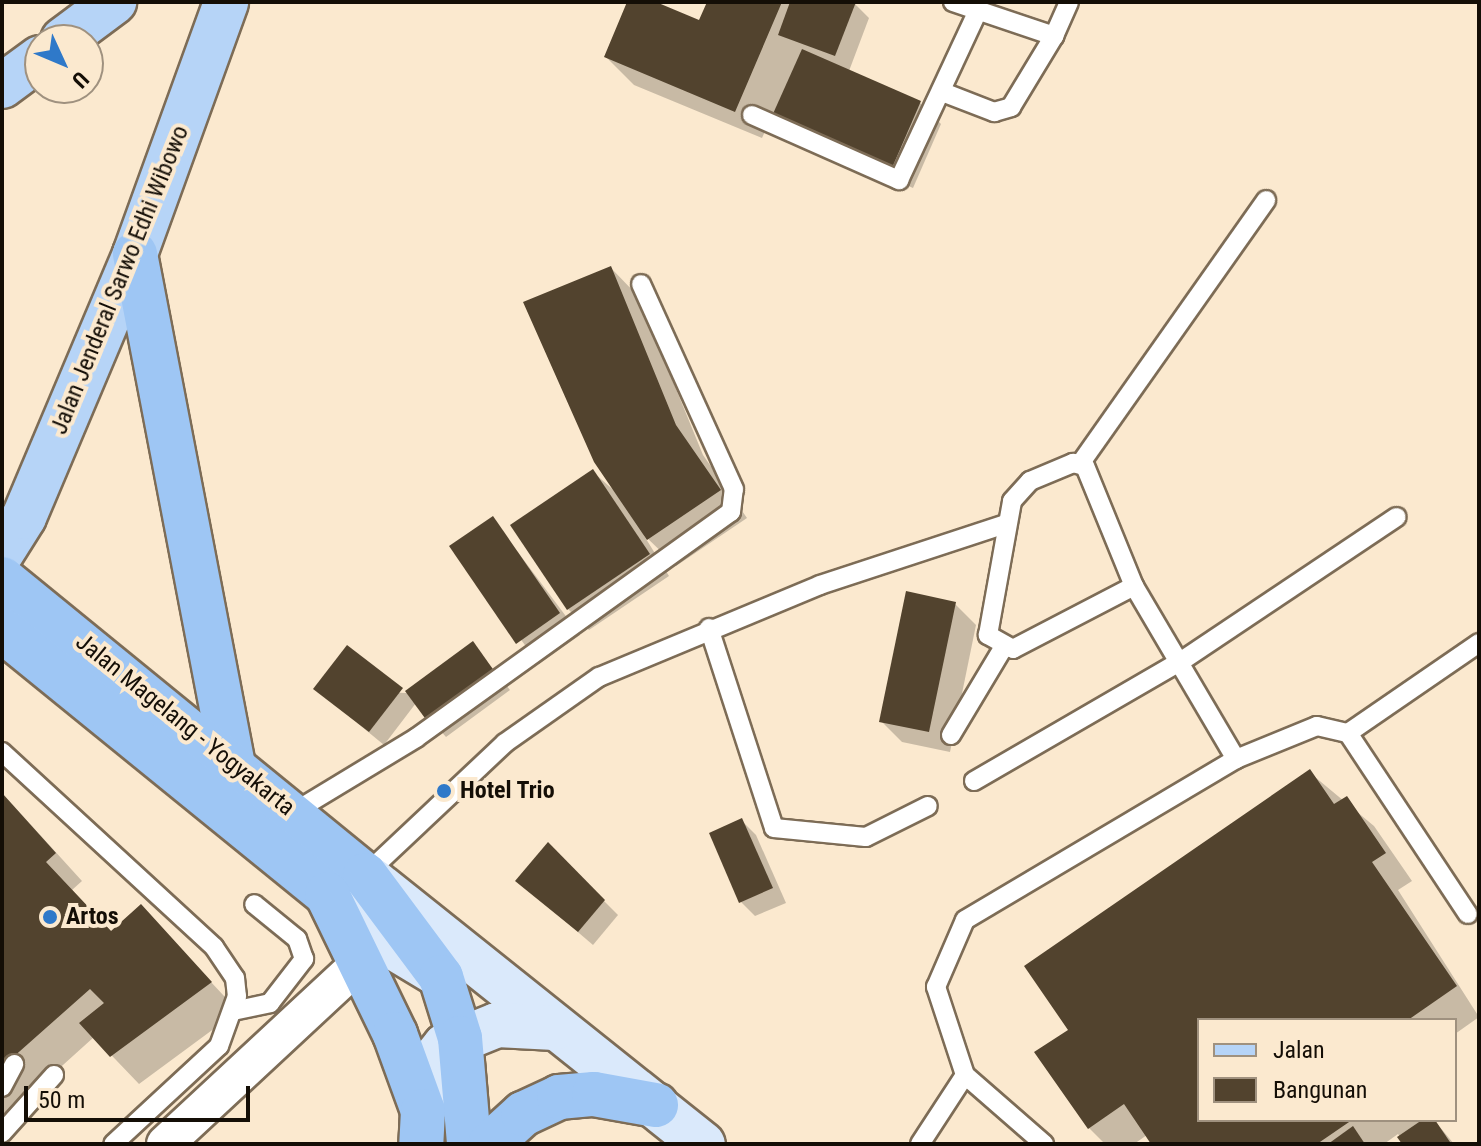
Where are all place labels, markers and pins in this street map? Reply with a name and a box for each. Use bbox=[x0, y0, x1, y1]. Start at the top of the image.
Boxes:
place label: Hotel Trio bbox=[460, 777, 555, 805]
marker: Hotel Trio bbox=[435, 782, 453, 800]
place label: Artos bbox=[66, 903, 119, 931]
marker: Artos bbox=[41, 908, 59, 926]

